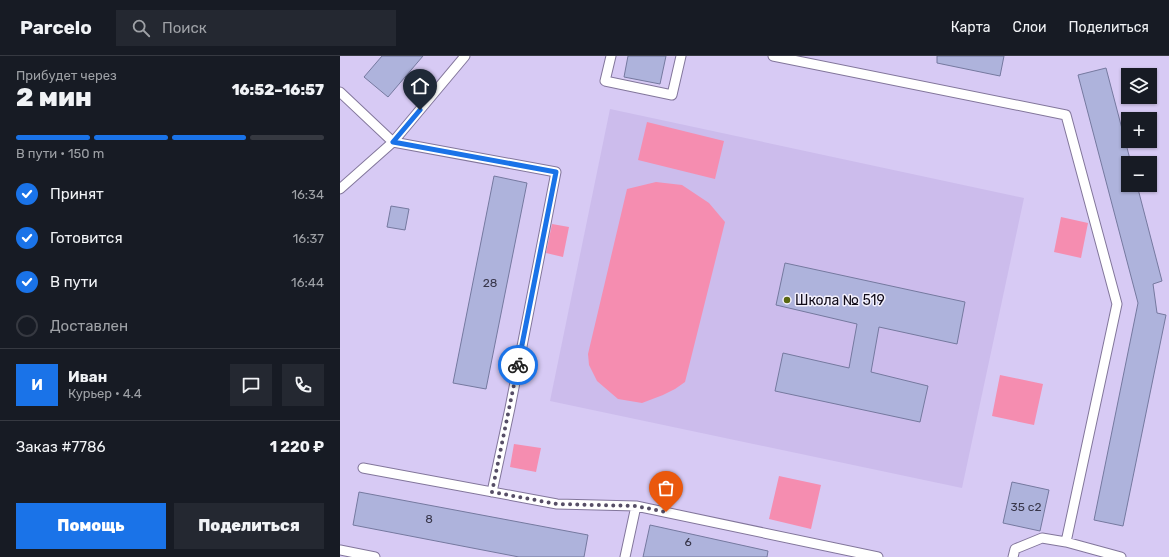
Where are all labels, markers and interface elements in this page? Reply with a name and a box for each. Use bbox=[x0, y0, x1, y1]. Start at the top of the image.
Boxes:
search box bbox=[116, 10, 396, 46]
text: Parcelo bbox=[20, 16, 92, 39]
icon: search bbox=[130, 17, 152, 39]
text: Поиск bbox=[162, 19, 207, 37]
text: Карта bbox=[951, 19, 991, 36]
text: Слои bbox=[1013, 19, 1047, 36]
text: Поделиться bbox=[1069, 19, 1149, 36]
text: Прибудет через bbox=[16, 68, 117, 83]
map controls bbox=[1121, 68, 1157, 192]
button: layers bbox=[1121, 68, 1157, 104]
pin bbox=[403, 69, 437, 110]
icon: home bbox=[409, 75, 431, 97]
text: 16:52–16:57 bbox=[232, 81, 324, 99]
text: 2 мин bbox=[16, 82, 92, 113]
button: + bbox=[1121, 112, 1157, 148]
text: В пути · 150 m bbox=[16, 146, 104, 161]
button: − bbox=[1121, 156, 1157, 192]
icon: check bbox=[16, 183, 38, 205]
text: Принят bbox=[50, 185, 104, 203]
text: 16:34 bbox=[291, 187, 324, 202]
icon: check bbox=[16, 227, 38, 249]
text: Готовится bbox=[50, 229, 123, 247]
text: 16:37 bbox=[293, 231, 324, 246]
icon: check bbox=[16, 271, 38, 293]
text: В пути bbox=[50, 273, 98, 291]
text: 16:44 bbox=[291, 275, 324, 290]
house number: 28 bbox=[483, 276, 497, 290]
place label: Школа № 519 bbox=[795, 292, 885, 309]
marker: Школа № 519 bbox=[782, 295, 792, 305]
text: Доставлен bbox=[50, 317, 128, 335]
courier bbox=[498, 345, 538, 385]
icon: bike bbox=[507, 354, 529, 376]
button: chat bbox=[230, 364, 272, 406]
button: phone bbox=[282, 364, 324, 406]
text: Иван bbox=[68, 368, 107, 386]
text: И bbox=[31, 376, 43, 394]
text: Курьер · 4.4 bbox=[68, 386, 142, 401]
text: Заказ #7786 bbox=[16, 438, 105, 456]
text: 1 220 ₽ bbox=[270, 438, 324, 456]
pin bbox=[649, 471, 683, 512]
icon: bag bbox=[655, 477, 677, 499]
house number: 35 с2 bbox=[1011, 500, 1041, 514]
button: Помощь bbox=[16, 503, 166, 549]
button: Поделиться bbox=[174, 503, 324, 549]
house number: 8 bbox=[425, 512, 433, 526]
house number: 6 bbox=[684, 535, 692, 549]

